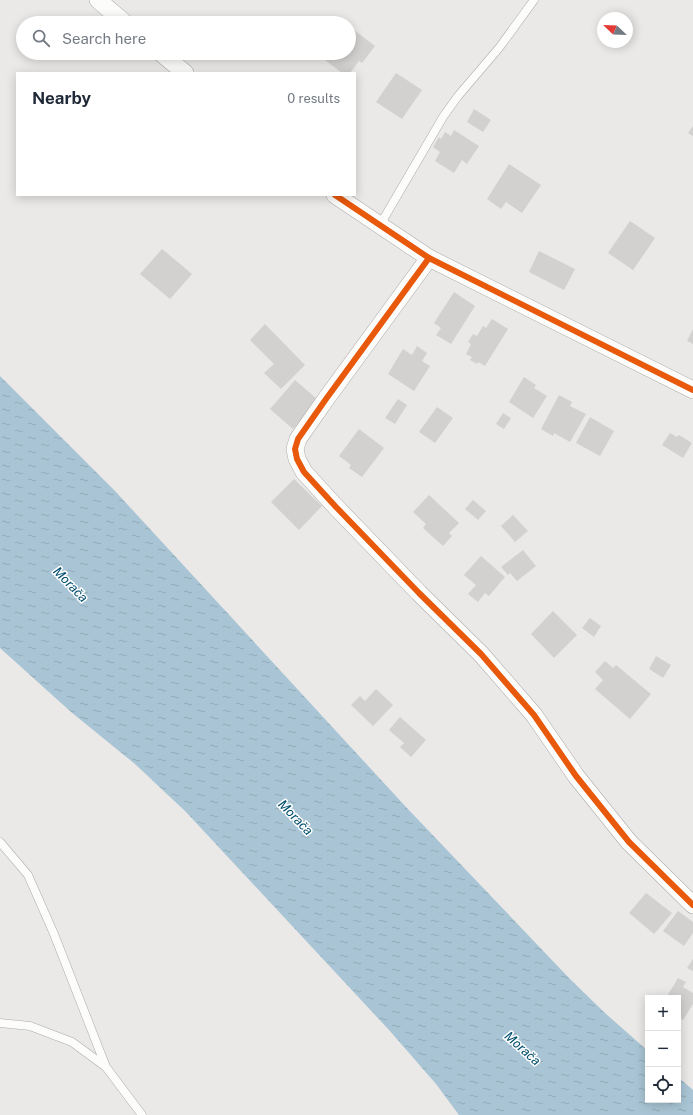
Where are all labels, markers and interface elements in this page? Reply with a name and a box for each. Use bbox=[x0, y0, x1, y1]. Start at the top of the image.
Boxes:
north arrow bbox=[597, 12, 633, 48]
search box bbox=[16, 16, 356, 60]
icon: search bbox=[30, 27, 52, 49]
text: Search here bbox=[62, 30, 146, 47]
text: Nearby bbox=[32, 88, 91, 108]
text: 0 results bbox=[287, 91, 340, 106]
water label: Morača bbox=[50, 564, 91, 605]
water label: Morača bbox=[275, 797, 316, 838]
map controls bbox=[645, 995, 681, 1103]
button: + bbox=[645, 995, 681, 1031]
water label: Morača bbox=[502, 1028, 544, 1068]
button: − bbox=[645, 1031, 681, 1067]
button: locate bbox=[645, 1067, 681, 1103]

